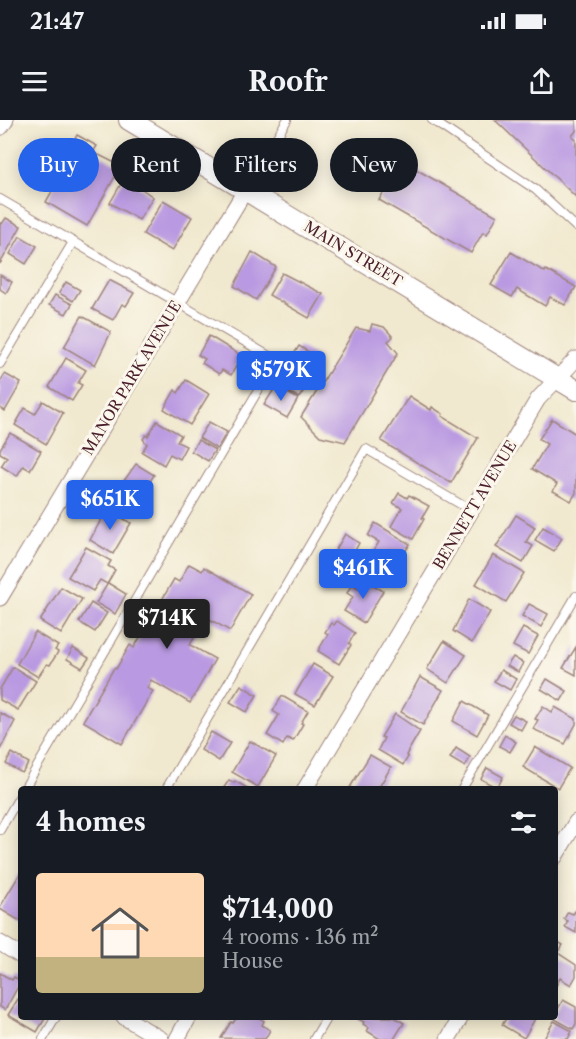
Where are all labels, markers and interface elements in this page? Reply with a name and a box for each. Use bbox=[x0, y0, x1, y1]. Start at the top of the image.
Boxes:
text: 21:47 bbox=[30, 8, 84, 35]
icon: menu bbox=[18, 65, 51, 98]
text: Roofr bbox=[248, 65, 328, 98]
icon: share bbox=[525, 65, 558, 98]
chip: Buy bbox=[18, 138, 99, 192]
chip: Rent bbox=[111, 138, 201, 192]
chip: Filters bbox=[213, 138, 318, 192]
chip: New bbox=[330, 138, 418, 192]
street label: MAIN STREET bbox=[301, 217, 407, 291]
street label: MANOR PARK AVENUE bbox=[78, 297, 185, 458]
pin: $579K bbox=[239, 351, 323, 402]
text: $579K bbox=[251, 358, 311, 382]
street label: BENNETT AVENUE bbox=[429, 437, 520, 573]
pin: $651K bbox=[68, 480, 152, 531]
text: $651K bbox=[80, 487, 140, 511]
pin: $461K bbox=[321, 549, 405, 600]
text: $461K bbox=[333, 556, 393, 580]
pin: $714K bbox=[125, 599, 209, 650]
text: $714K bbox=[138, 606, 196, 630]
text: 4 homes bbox=[36, 806, 146, 838]
icon: filters bbox=[507, 806, 540, 839]
text: $714,000 bbox=[222, 893, 334, 925]
icon: home bbox=[84, 897, 156, 969]
text: 4 rooms · 136 m² bbox=[222, 925, 378, 949]
text: House bbox=[222, 949, 283, 973]

